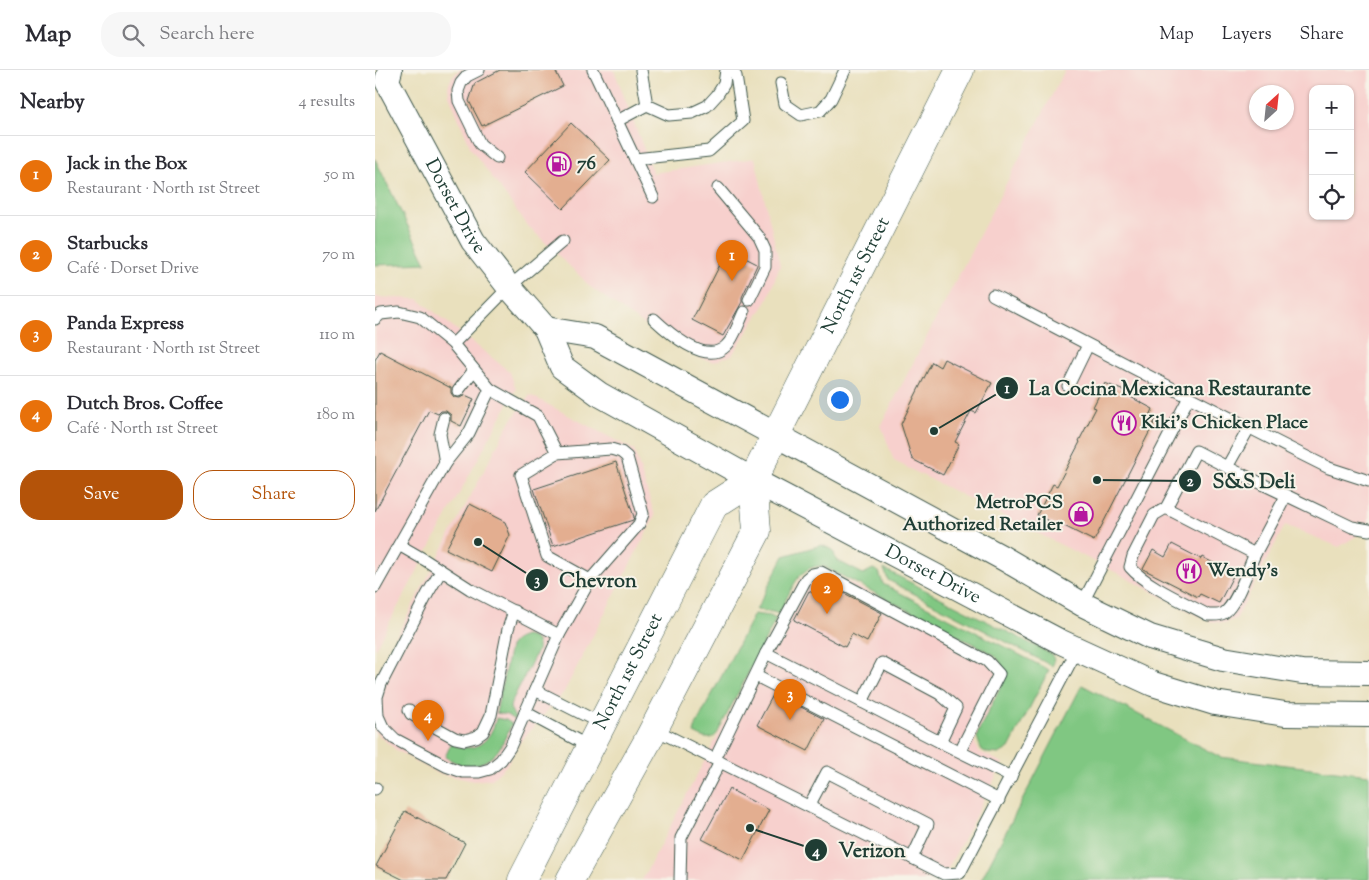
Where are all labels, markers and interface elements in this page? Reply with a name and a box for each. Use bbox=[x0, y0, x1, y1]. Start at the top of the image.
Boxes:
search box bbox=[101, 12, 451, 57]
text: Map bbox=[25, 18, 71, 52]
icon: search bbox=[119, 21, 147, 49]
text: Search here bbox=[159, 21, 255, 48]
text: Map bbox=[1159, 22, 1194, 48]
text: Layers bbox=[1222, 22, 1272, 48]
text: Share bbox=[1300, 22, 1344, 48]
north arrow bbox=[1249, 85, 1294, 130]
map controls bbox=[1309, 85, 1354, 220]
button: + bbox=[1309, 85, 1354, 130]
text: Nearby bbox=[20, 88, 85, 118]
text: 4 results bbox=[299, 91, 355, 114]
button: − bbox=[1309, 130, 1354, 175]
text: Jack in the Box bbox=[67, 151, 188, 178]
fuel station icon: 76 bbox=[546, 151, 572, 177]
place label: 76 bbox=[577, 151, 596, 178]
street label: Dorset Drive bbox=[418, 154, 492, 260]
text: 1 bbox=[33, 164, 39, 187]
text: 50 m bbox=[324, 164, 355, 187]
button: locate bbox=[1309, 175, 1354, 220]
text: Restaurant · North 1st Street bbox=[67, 178, 260, 201]
street label: North 1st Street bbox=[815, 212, 897, 339]
text: Starbucks bbox=[67, 231, 148, 258]
pin: 1 bbox=[716, 240, 748, 281]
text: 2 bbox=[32, 244, 40, 267]
text: 70 m bbox=[322, 244, 355, 267]
text: Café · Dorset Drive bbox=[67, 258, 199, 281]
text: Panda Express bbox=[67, 311, 184, 338]
text: 3 bbox=[33, 324, 39, 347]
text: 110 m bbox=[319, 324, 355, 347]
text: Restaurant · North 1st Street bbox=[67, 338, 260, 361]
callout: La Cocina Mexicana Restaurante bbox=[994, 371, 1321, 406]
text: La Cocina Mexicana Restaurante bbox=[1029, 376, 1311, 405]
text: 1 bbox=[1004, 379, 1010, 400]
your location bbox=[827, 387, 853, 413]
text: Dutch Bros. Coffee bbox=[67, 391, 223, 418]
text: 4 bbox=[32, 404, 40, 427]
text: 180 m bbox=[316, 404, 355, 427]
restaurant icon: Kiki's Chicken Place bbox=[1111, 410, 1137, 436]
place label: Kiki's Chicken Place bbox=[1141, 410, 1308, 437]
text: Café · North 1st Street bbox=[67, 418, 218, 441]
callout: S&S Deli bbox=[1177, 463, 1305, 498]
text: S&S Deli bbox=[1212, 469, 1296, 498]
button: Save bbox=[20, 470, 183, 520]
button: Share bbox=[193, 470, 355, 520]
text: 2 bbox=[1186, 472, 1194, 493]
place label: MetroPCS Authorized Retailer bbox=[902, 490, 1064, 539]
shop icon: MetroPCS Authorized Retailer bbox=[1068, 501, 1094, 527]
street label: Dorset Drive bbox=[880, 538, 986, 611]
restaurant icon: Wendy's bbox=[1176, 558, 1202, 584]
place label: Wendy's bbox=[1207, 558, 1279, 585]
callout: Chevron bbox=[525, 562, 647, 597]
text: Chevron bbox=[559, 568, 637, 597]
text: 3 bbox=[534, 571, 540, 592]
pin: 2 bbox=[811, 573, 843, 614]
street label: North 1st Street bbox=[588, 608, 670, 735]
pin: 3 bbox=[774, 679, 806, 720]
pin: 4 bbox=[412, 700, 444, 741]
callout: Verizon bbox=[803, 833, 915, 868]
text: Verizon bbox=[839, 838, 906, 867]
text: 4 bbox=[811, 842, 820, 863]

